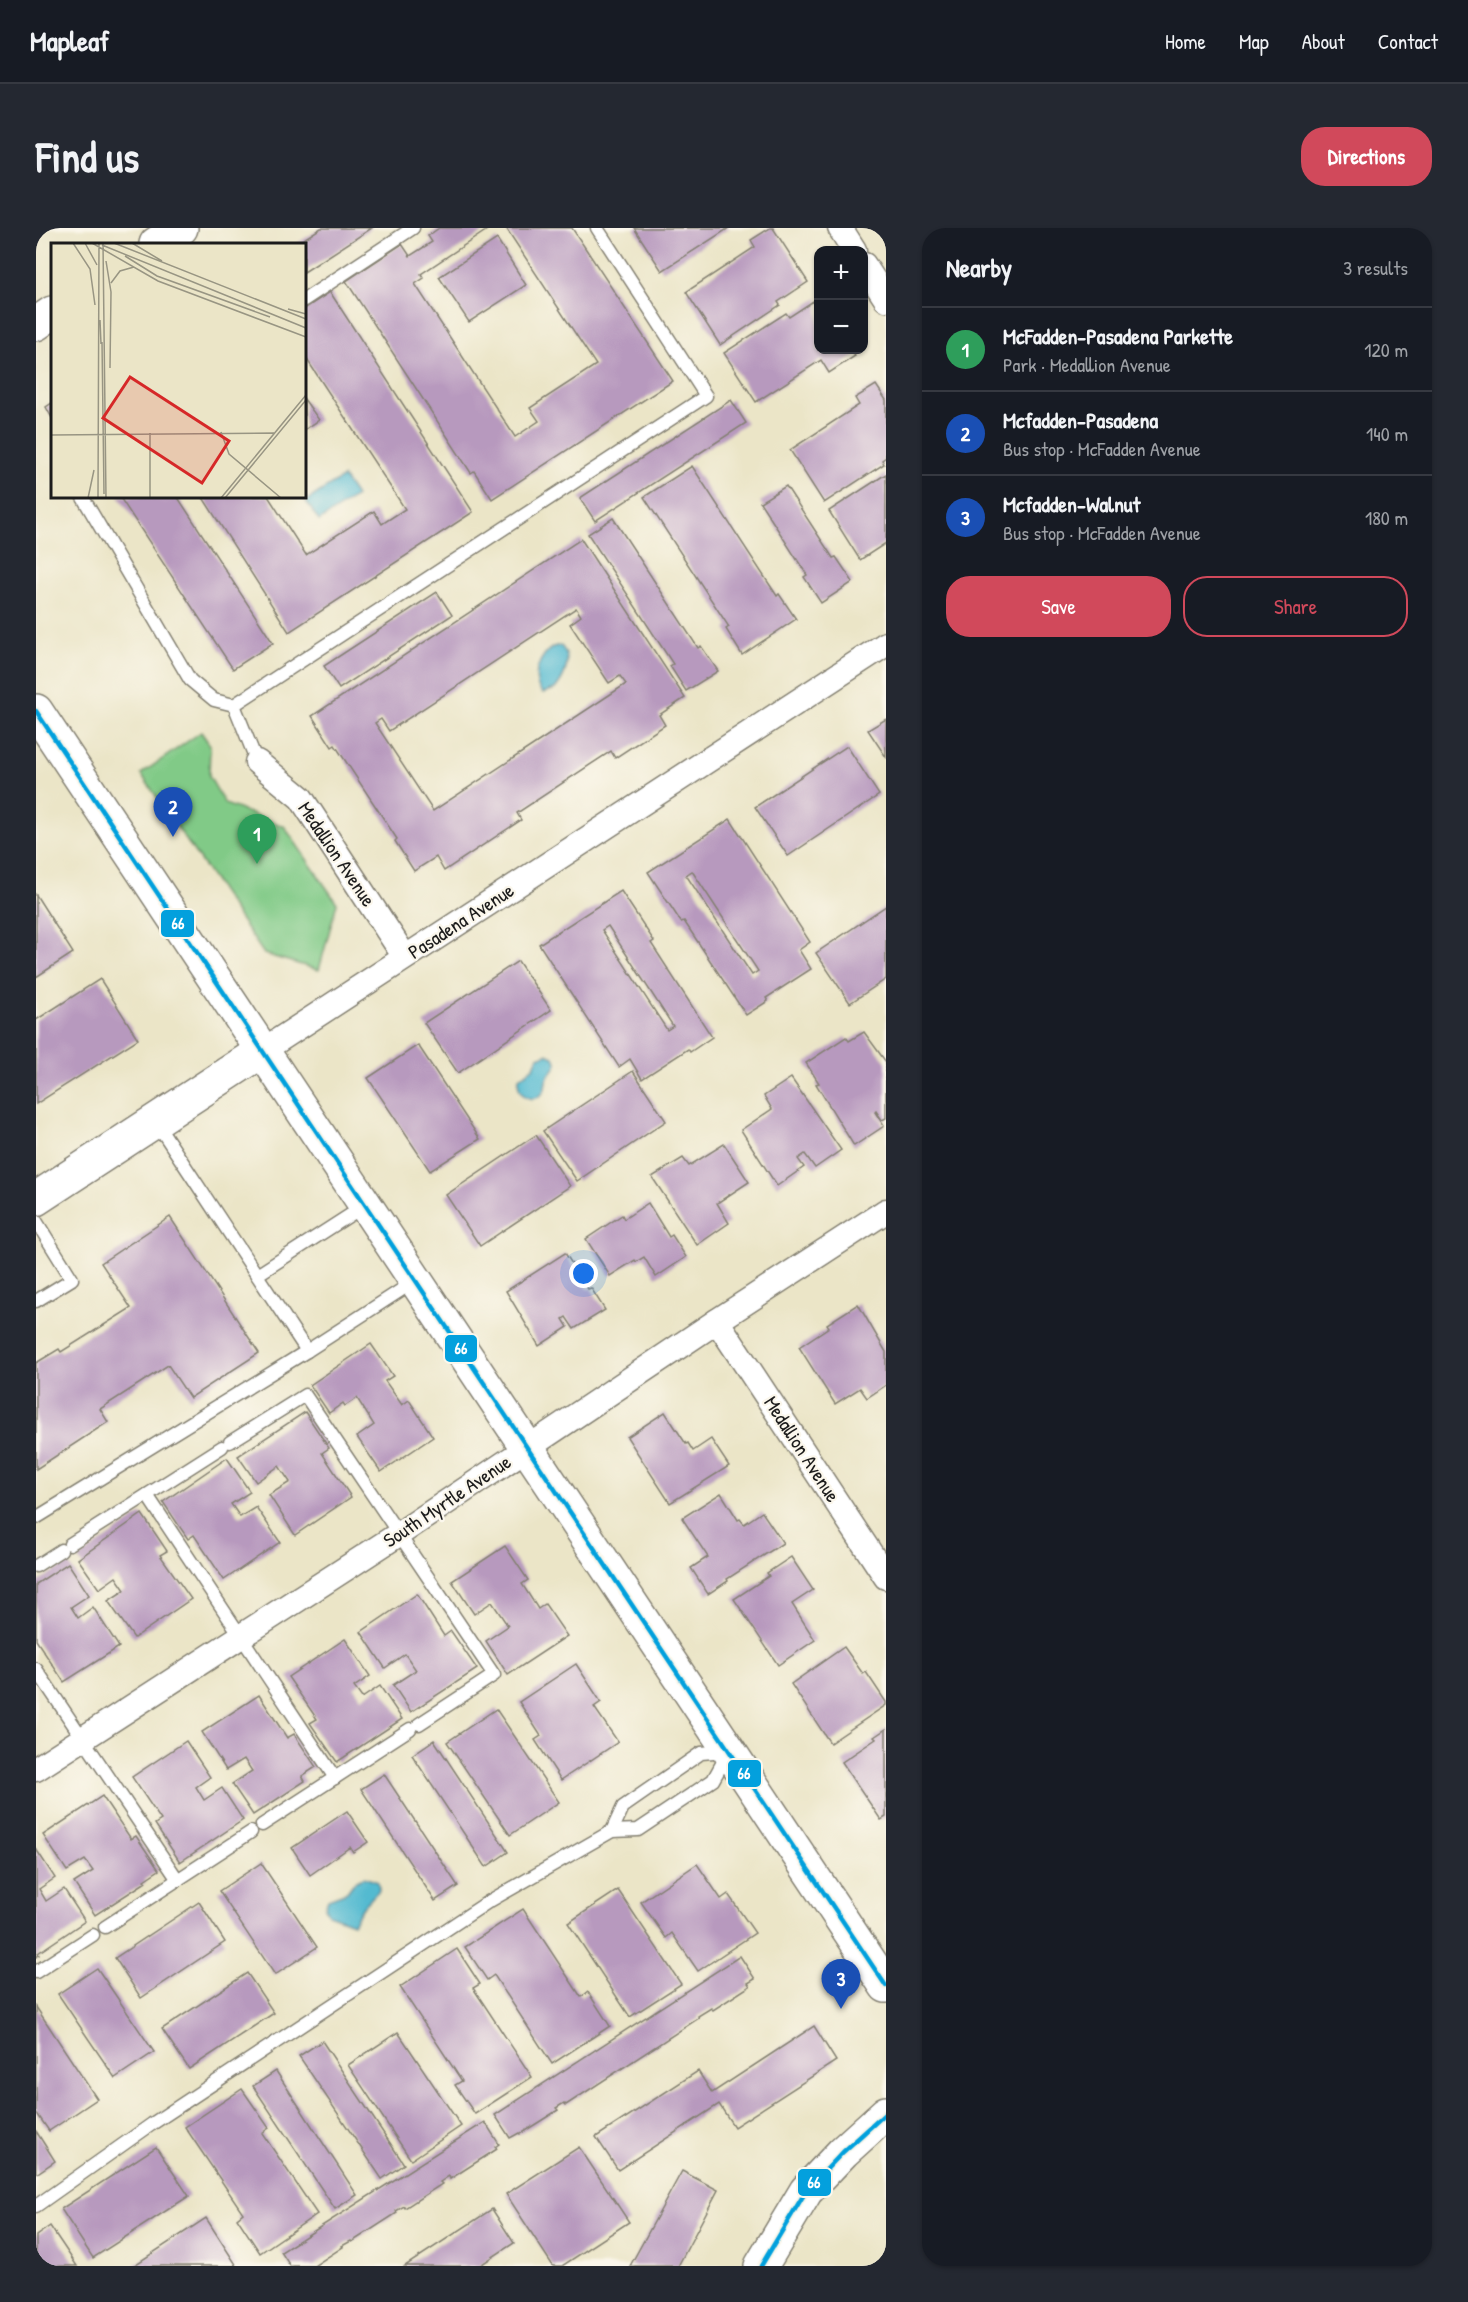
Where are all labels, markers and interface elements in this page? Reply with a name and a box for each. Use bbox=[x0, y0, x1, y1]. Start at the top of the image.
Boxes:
text: Mapleaf bbox=[30, 22, 109, 60]
text: Home bbox=[1165, 27, 1206, 56]
text: Map bbox=[1239, 27, 1269, 56]
text: About bbox=[1302, 27, 1345, 56]
text: Contact bbox=[1378, 27, 1438, 56]
button: Directions bbox=[1301, 127, 1432, 186]
text: Find us bbox=[36, 128, 139, 185]
inset map bbox=[51, 243, 306, 498]
map controls bbox=[814, 246, 868, 354]
button: + bbox=[814, 246, 868, 300]
text: Nearby bbox=[946, 250, 1012, 285]
text: 3 results bbox=[1343, 254, 1408, 281]
button: − bbox=[814, 300, 868, 354]
text: McFadden-Pasadena Parkette bbox=[1003, 321, 1233, 351]
text: 1 bbox=[962, 336, 969, 363]
text: 120 m bbox=[1364, 336, 1408, 363]
text: Park · Medallion Avenue bbox=[1003, 351, 1171, 378]
text: Mcfadden-Pasadena bbox=[1003, 405, 1158, 435]
text: 2 bbox=[961, 420, 970, 447]
text: 140 m bbox=[1366, 420, 1408, 447]
text: Bus stop · McFadden Avenue bbox=[1003, 435, 1201, 462]
text: Mcfadden-Walnut bbox=[1003, 489, 1140, 519]
text: 3 bbox=[961, 504, 970, 531]
text: 180 m bbox=[1365, 504, 1408, 531]
text: Bus stop · McFadden Avenue bbox=[1003, 519, 1201, 546]
button: Save bbox=[946, 576, 1171, 637]
button: Share bbox=[1183, 576, 1408, 637]
pin: 2 bbox=[154, 788, 192, 837]
street label: Medallion Avenue bbox=[292, 796, 382, 911]
pin: 1 bbox=[238, 814, 276, 864]
street label: Pasadena Avenue bbox=[403, 876, 519, 965]
line badge: 66 bbox=[160, 909, 195, 938]
text: 66 bbox=[172, 912, 185, 934]
your location bbox=[569, 1259, 598, 1288]
line badge: 66 bbox=[444, 1334, 478, 1363]
text: 66 bbox=[455, 1337, 468, 1359]
street label: Medallion Avenue bbox=[758, 1391, 847, 1507]
street label: South Myrtle Avenue bbox=[378, 1448, 516, 1553]
line badge: 66 bbox=[727, 1759, 762, 1788]
text: 66 bbox=[738, 1762, 751, 1784]
pin: 3 bbox=[822, 1960, 860, 2009]
line badge: 66 bbox=[797, 2168, 832, 2197]
text: 66 bbox=[808, 2171, 821, 2193]

